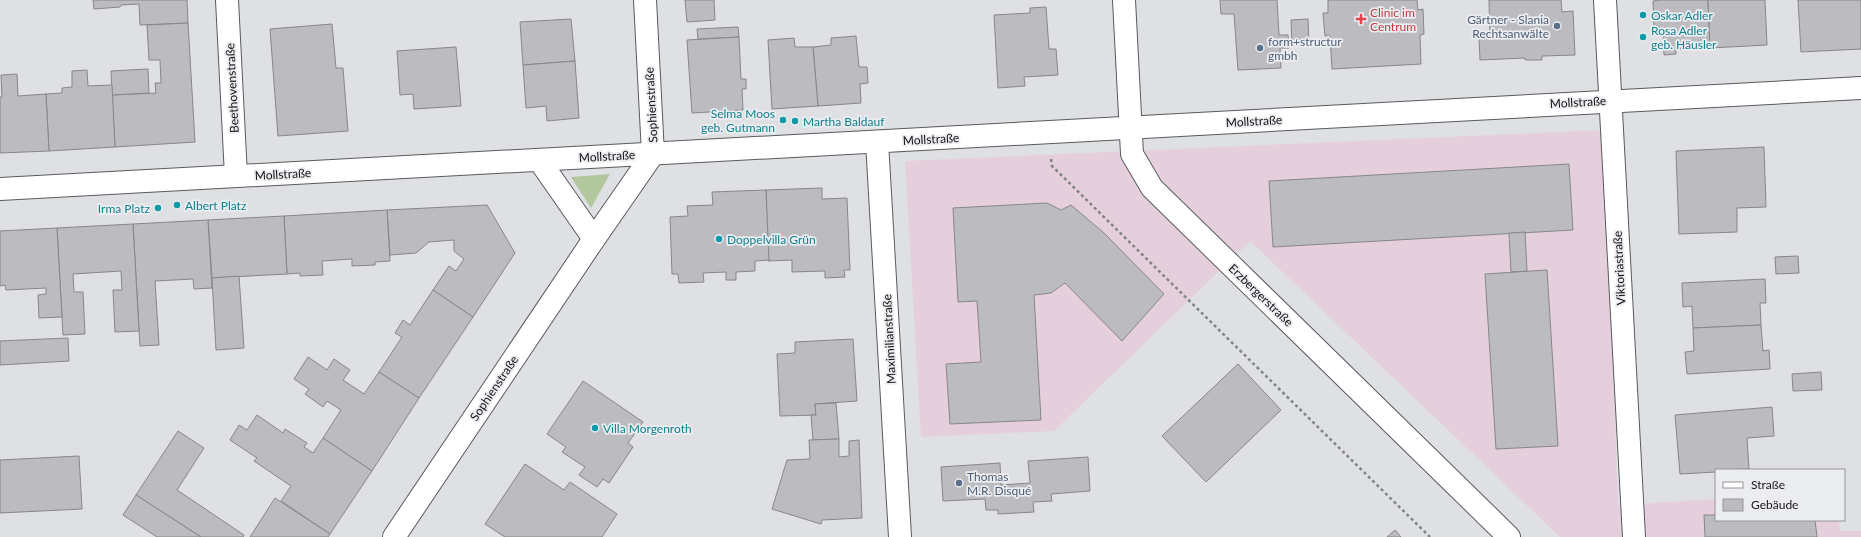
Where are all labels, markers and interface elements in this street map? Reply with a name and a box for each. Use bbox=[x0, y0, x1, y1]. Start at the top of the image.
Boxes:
place label: Clinic im Centrum bbox=[1370, 5, 1416, 34]
place label: Oskar Adler bbox=[1651, 8, 1713, 23]
marker: Oskar Adler bbox=[1638, 10, 1648, 20]
place label: Gärtner - Slania Rechtsanwälte bbox=[1467, 12, 1549, 41]
marker: Clinic im Centrum bbox=[1355, 13, 1367, 25]
marker: Gärtner - Slania Rechtsanwälte bbox=[1552, 21, 1562, 31]
place label: Rosa Adler geb. Häusler bbox=[1651, 23, 1717, 52]
marker: Rosa Adler geb. Häusler bbox=[1638, 32, 1648, 42]
place label: form+structur gmbh bbox=[1268, 34, 1342, 63]
street label: Beethovenstraße bbox=[222, 43, 242, 133]
marker: form+structur gmbh bbox=[1255, 43, 1265, 53]
street label: Sophienstraße bbox=[642, 67, 660, 143]
street label: Mollstraße bbox=[1549, 93, 1607, 111]
place label: Selma Moos geb. Gutmann bbox=[701, 106, 775, 135]
street label: Mollstraße bbox=[1225, 112, 1283, 130]
place label: Martha Baldauf bbox=[803, 114, 885, 129]
marker: Selma Moos geb. Gutmann bbox=[778, 115, 788, 125]
marker: Martha Baldauf bbox=[790, 116, 800, 126]
street label: Mollstraße bbox=[902, 130, 960, 148]
street label: Mollstraße bbox=[578, 147, 636, 165]
street label: Mollstraße bbox=[254, 165, 312, 183]
place label: Albert Platz bbox=[185, 198, 247, 213]
marker: Albert Platz bbox=[172, 200, 182, 210]
place label: Irma Platz bbox=[98, 201, 151, 216]
marker: Irma Platz bbox=[153, 203, 163, 213]
street label: Viktoriastraße bbox=[1610, 230, 1628, 306]
place label: Doppelvilla Grün bbox=[727, 232, 816, 247]
marker: Doppelvilla Grün bbox=[714, 234, 724, 244]
street label: Erzbergerstraße bbox=[1226, 261, 1296, 329]
street label: Maximilianstraße bbox=[879, 294, 899, 384]
street label: Sophienstraße bbox=[467, 352, 521, 424]
place label: Villa Morgenroth bbox=[603, 421, 692, 436]
marker: Villa Morgenroth bbox=[590, 423, 600, 433]
place label: Thomas M.R. Disqué bbox=[967, 469, 1031, 498]
legend bbox=[1715, 469, 1845, 521]
text: Straße bbox=[1751, 477, 1785, 492]
marker: Thomas M.R. Disqué bbox=[954, 478, 964, 488]
text: Gebäude bbox=[1751, 497, 1798, 512]

